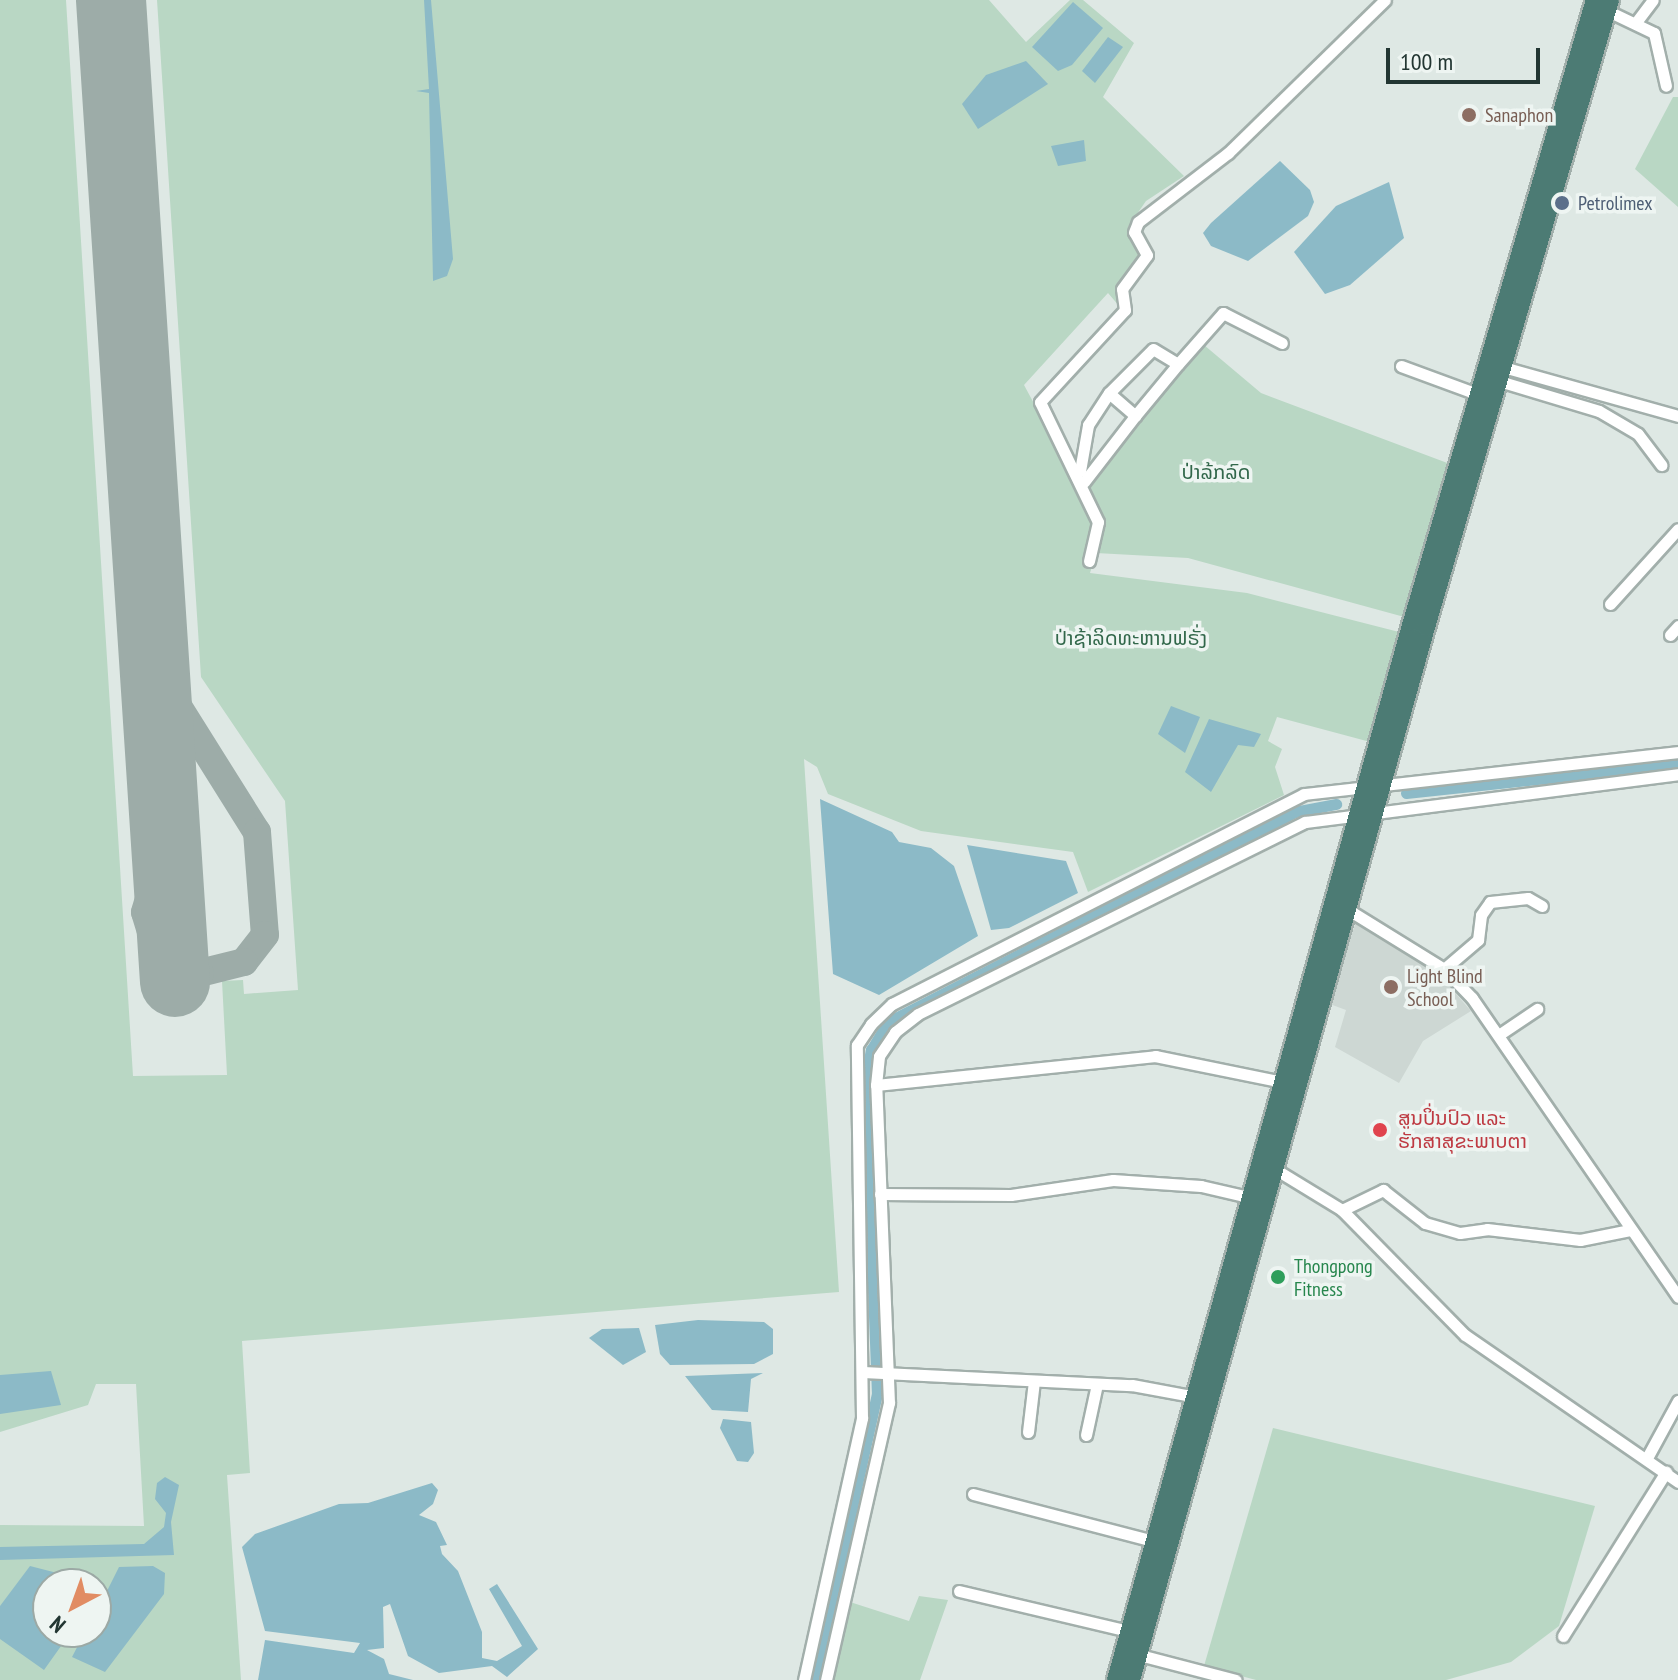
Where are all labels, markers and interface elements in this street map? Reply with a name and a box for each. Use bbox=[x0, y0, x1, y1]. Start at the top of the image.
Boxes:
scale bar bbox=[1390, 32, 1544, 82]
text: 100 m bbox=[1400, 46, 1453, 77]
place label: Sanaphon bbox=[1485, 103, 1553, 127]
marker: Sanaphon bbox=[1460, 106, 1478, 124]
place label: Petrolimex bbox=[1578, 191, 1652, 215]
marker: Petrolimex bbox=[1553, 194, 1571, 212]
park label: ປ່າລ້ກລົດ bbox=[1182, 460, 1250, 484]
park label: ປ່າຊ້າລິດທະຫານຟຣັ່ງ bbox=[1055, 626, 1207, 650]
place label: Light Blind School bbox=[1407, 964, 1483, 1011]
marker: Light Blind School bbox=[1382, 978, 1400, 996]
place label: ສູນປິ່ນປົວ ແລະ ຮັກສາສຸຂະພາບຕາ bbox=[1398, 1106, 1527, 1153]
marker: ສູນປິ່ນປົວ ແລະ ຮັກສາສຸຂະພາບຕາ bbox=[1369, 1119, 1391, 1141]
place label: Thongpong Fitness bbox=[1294, 1254, 1373, 1301]
marker: Thongpong Fitness bbox=[1269, 1268, 1287, 1286]
north arrow bbox=[32, 1568, 112, 1648]
text: N bbox=[44, 1610, 71, 1639]

